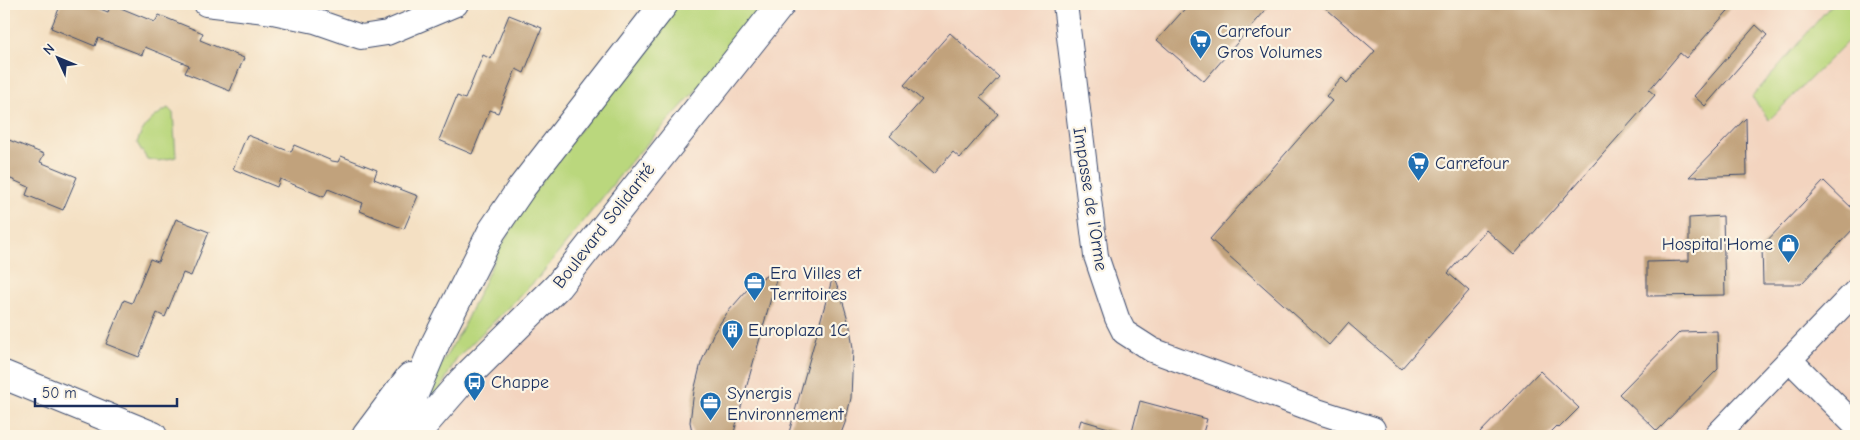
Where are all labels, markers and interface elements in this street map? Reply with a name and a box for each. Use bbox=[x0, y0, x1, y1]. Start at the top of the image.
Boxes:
place label: Carrefour Gros Volumes bbox=[1217, 21, 1322, 63]
supermarket icon: Carrefour Gros Volumes bbox=[1189, 29, 1213, 60]
north arrow bbox=[32, 32, 82, 82]
text: N bbox=[40, 40, 58, 59]
street label: Impasse de l'Orme bbox=[1068, 126, 1112, 272]
supermarket icon: Carrefour bbox=[1407, 151, 1431, 182]
place label: Carrefour bbox=[1435, 153, 1510, 174]
street label: Boulevard Solidarité bbox=[549, 159, 659, 293]
shop icon: Hospital'Home bbox=[1777, 232, 1801, 263]
place label: Hospital'Home bbox=[1662, 234, 1773, 255]
place label: Era Villes et Territoires bbox=[770, 263, 862, 305]
office icon: Era Villes et Territoires bbox=[742, 271, 766, 302]
building icon: Europlaza 1C bbox=[720, 318, 744, 349]
place label: Europlaza 1C bbox=[748, 320, 848, 341]
bus stop icon: Chappe bbox=[463, 370, 487, 401]
place label: Chappe bbox=[491, 372, 549, 393]
scale bar bbox=[35, 375, 178, 407]
place label: Synergis Environnement bbox=[727, 383, 845, 425]
text: 50 m bbox=[42, 384, 77, 402]
office icon: Synergis Environnement bbox=[699, 391, 723, 422]

